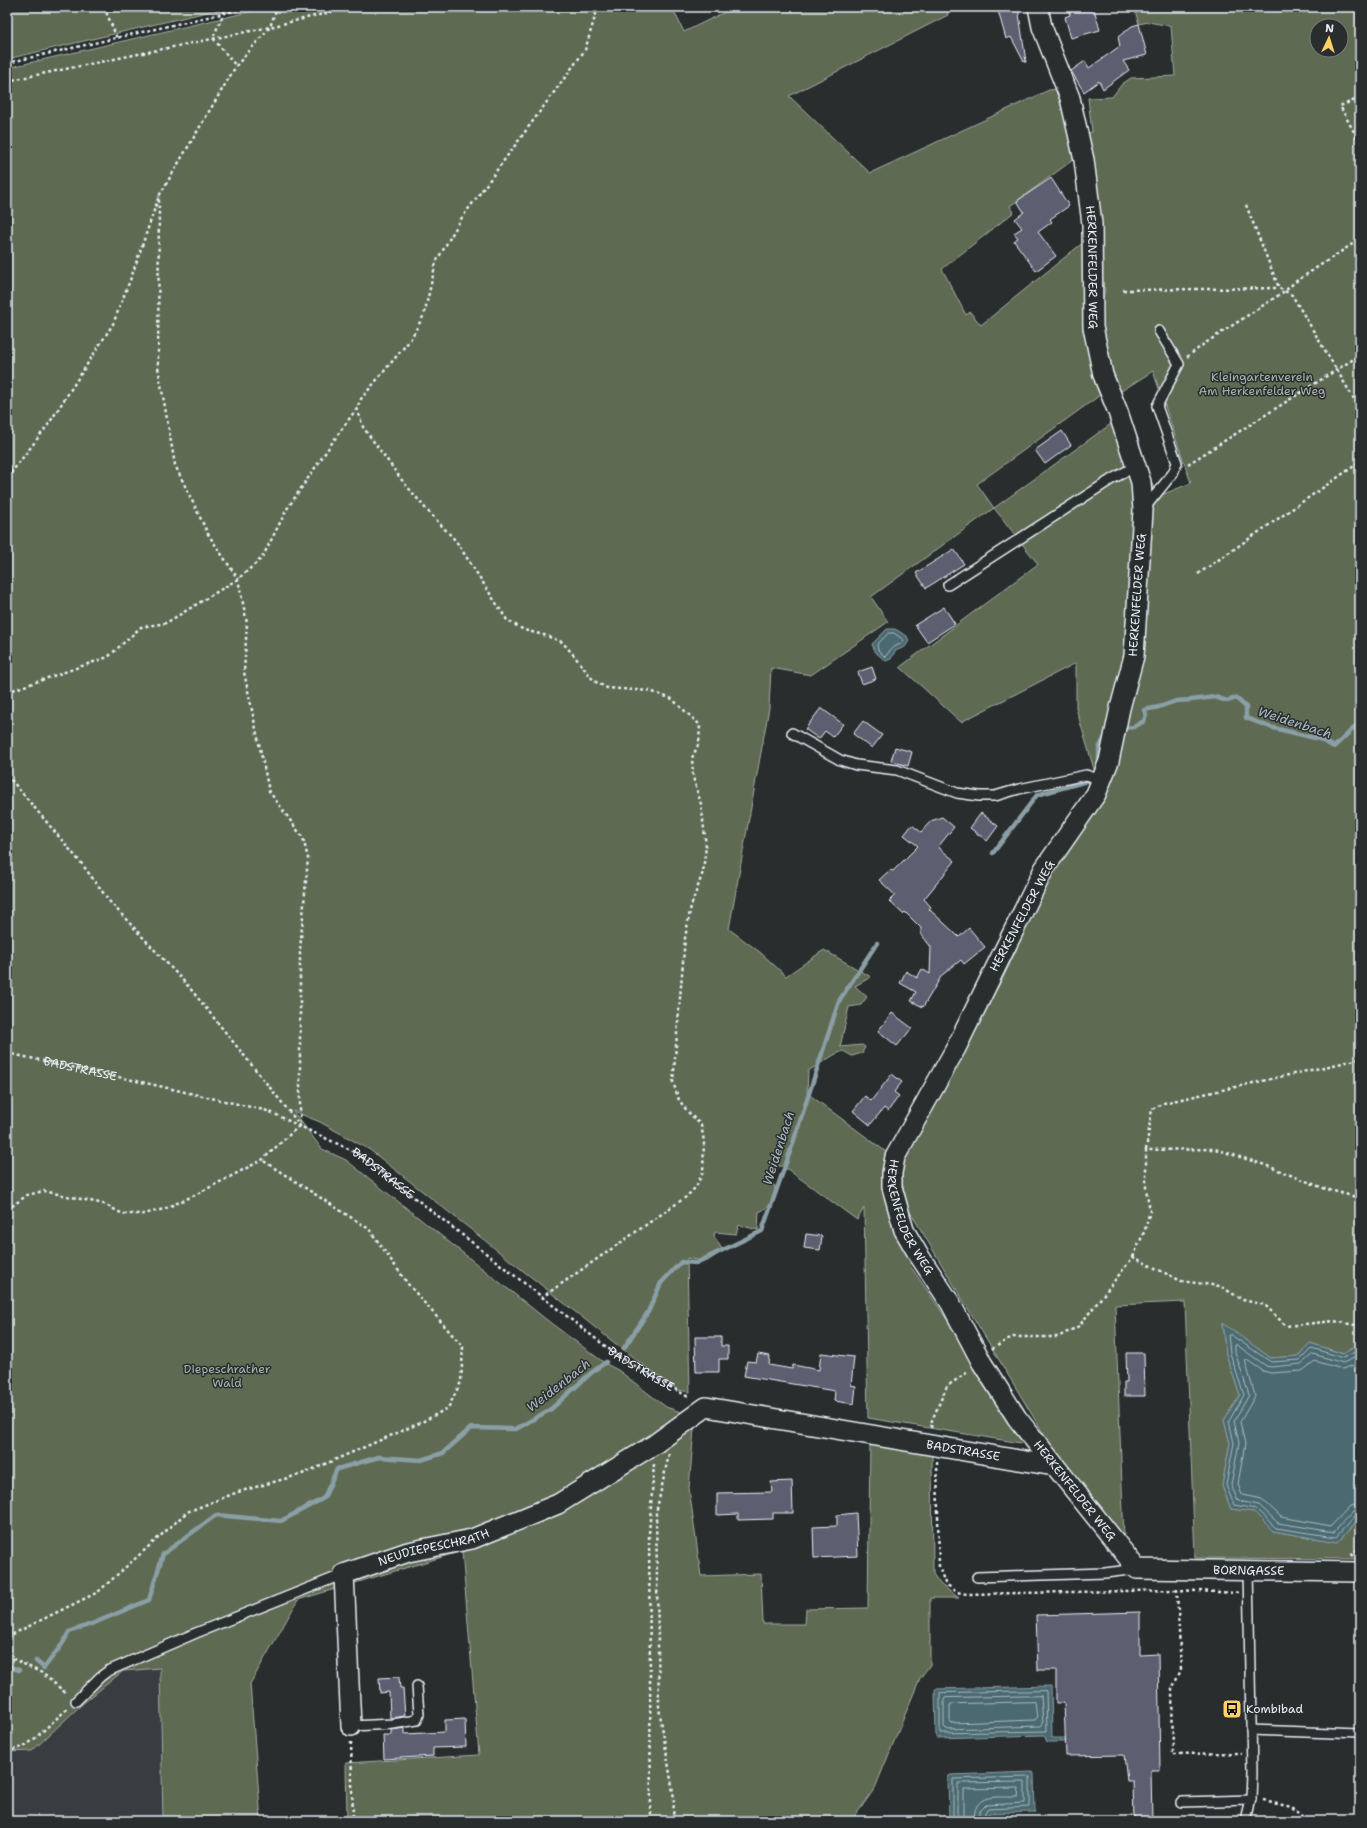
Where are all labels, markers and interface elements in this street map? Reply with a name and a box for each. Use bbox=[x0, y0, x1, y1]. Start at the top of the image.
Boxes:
north arrow bbox=[1309, 18, 1349, 58]
text: N bbox=[1325, 21, 1335, 36]
street label: HERKENFELDER WEG bbox=[1082, 204, 1101, 329]
park label: Kleingartenverein Am Herkenfelder Weg bbox=[1199, 369, 1325, 399]
street label: HERKENFELDER WEG bbox=[1125, 533, 1149, 657]
water label: Weidenbach bbox=[1256, 703, 1334, 742]
street label: HERKENFELDER WEG bbox=[986, 858, 1058, 974]
street label: BADSTRASSE bbox=[42, 1053, 118, 1084]
water label: Weidenbach bbox=[759, 1109, 798, 1187]
street label: BADSTRASSE bbox=[350, 1144, 418, 1203]
street label: HERKENFELDER WEG bbox=[883, 1158, 938, 1278]
street label: BADSTRASSE bbox=[605, 1343, 677, 1395]
water label: Weidenbach bbox=[523, 1355, 594, 1416]
park label: Diepeschrather Wald bbox=[184, 1361, 271, 1391]
street label: BADSTRASSE bbox=[925, 1436, 1001, 1465]
street label: HERKENFELDER WEG bbox=[1030, 1437, 1119, 1544]
street label: NEUDIEPESCHRATH bbox=[376, 1525, 492, 1570]
street label: BORNGASSE bbox=[1213, 1562, 1285, 1579]
bus stop icon: Kombibad bbox=[1221, 1698, 1243, 1720]
place label: Kombibad bbox=[1246, 1701, 1303, 1717]

